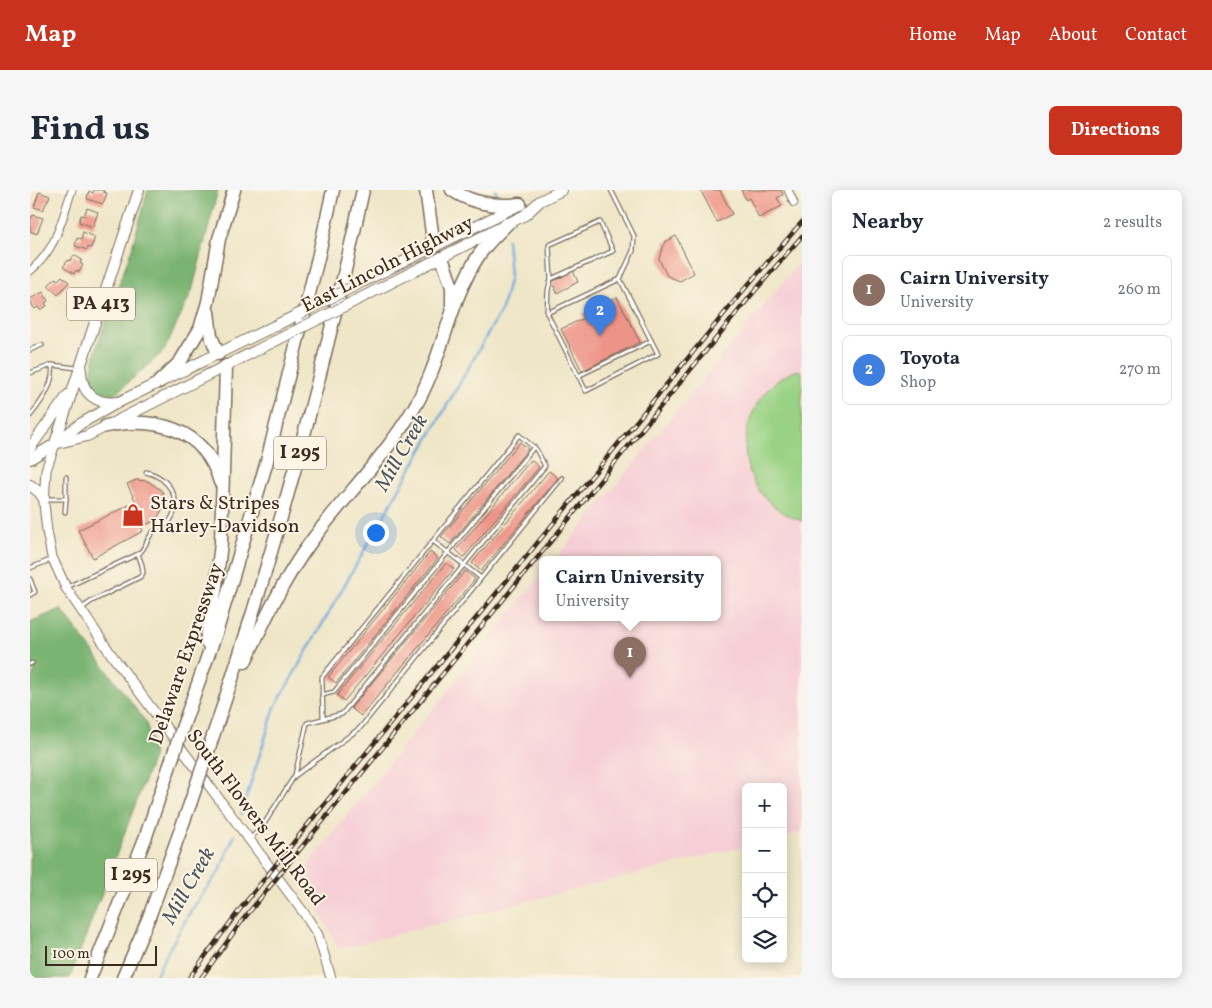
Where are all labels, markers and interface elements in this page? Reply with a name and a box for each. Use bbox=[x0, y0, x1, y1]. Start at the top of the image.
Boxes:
text: Map bbox=[25, 18, 76, 52]
text: Home bbox=[909, 23, 957, 48]
text: Map bbox=[985, 23, 1021, 48]
text: About bbox=[1049, 23, 1097, 48]
text: Contact bbox=[1125, 23, 1187, 48]
text: Find us bbox=[30, 106, 150, 154]
button: Directions bbox=[1049, 106, 1182, 155]
text: Nearby bbox=[852, 208, 923, 237]
street label: East Lincoln Highway bbox=[297, 209, 479, 321]
text: 2 results bbox=[1103, 212, 1162, 234]
text: Cairn University bbox=[900, 266, 1049, 292]
text: 1 bbox=[866, 279, 872, 301]
text: 260 m bbox=[1117, 279, 1161, 301]
road number: PA 413 bbox=[67, 288, 135, 320]
text: University bbox=[900, 292, 974, 314]
pin: 2 bbox=[584, 295, 616, 336]
text: Toyota bbox=[900, 346, 960, 372]
text: 2 bbox=[865, 359, 873, 381]
text: 270 m bbox=[1119, 359, 1161, 381]
text: Shop bbox=[900, 372, 936, 394]
water label: Mill Creek bbox=[368, 409, 436, 498]
road number: I 295 bbox=[274, 437, 326, 470]
place label: Stars & Stripes Harley-Davidson bbox=[150, 490, 300, 541]
shop icon: Stars & Stripes Harley-Davidson bbox=[120, 502, 146, 528]
your location bbox=[363, 520, 389, 546]
popup bbox=[539, 556, 721, 621]
street label: Delaware Expressway bbox=[143, 559, 231, 749]
text: Cairn University bbox=[555, 565, 705, 591]
text: University bbox=[555, 591, 629, 613]
pin: 1 bbox=[614, 637, 646, 678]
street label: South Flowers Mill Road bbox=[179, 724, 331, 912]
map controls bbox=[742, 783, 787, 963]
button: + bbox=[742, 783, 787, 828]
button: − bbox=[742, 828, 787, 873]
water label: Mill Creek bbox=[155, 842, 223, 931]
road number: I 295 bbox=[105, 858, 157, 892]
button: locate bbox=[742, 873, 787, 918]
button: layers bbox=[742, 918, 787, 963]
scale bar bbox=[45, 943, 158, 966]
text: 100 m bbox=[52, 945, 90, 964]

